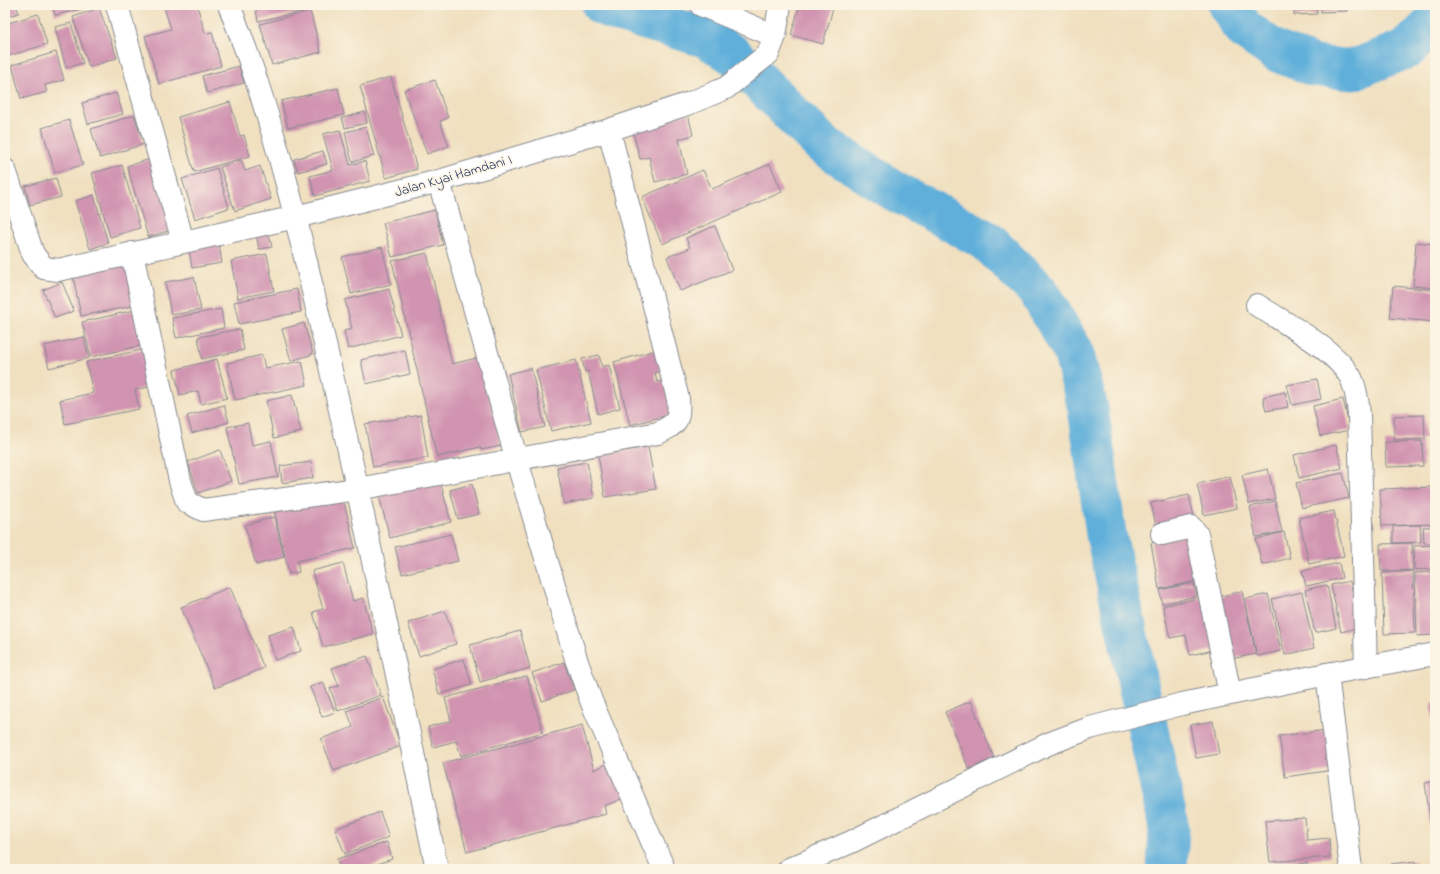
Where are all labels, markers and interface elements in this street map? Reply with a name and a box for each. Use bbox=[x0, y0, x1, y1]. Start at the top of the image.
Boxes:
street label: Jalan Kyai Hamdani I bbox=[392, 150, 515, 204]

